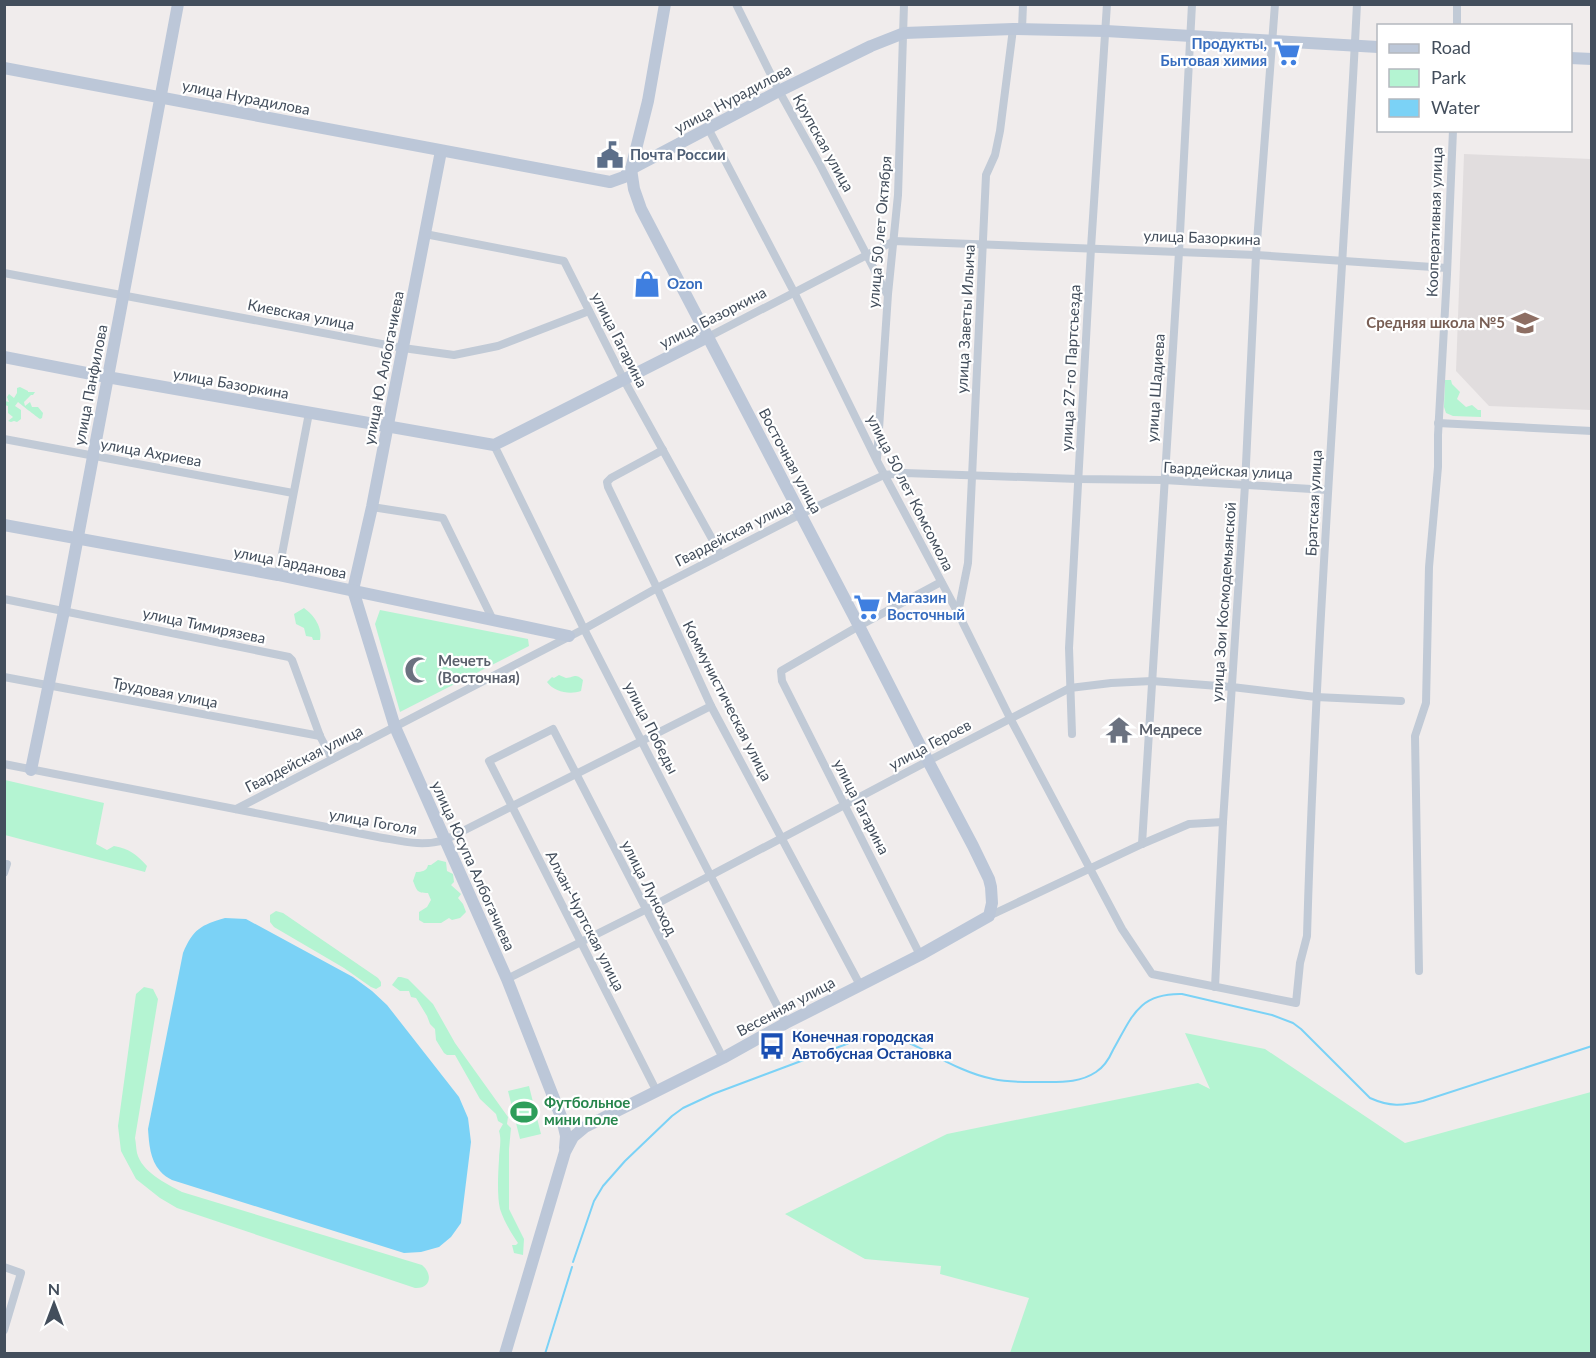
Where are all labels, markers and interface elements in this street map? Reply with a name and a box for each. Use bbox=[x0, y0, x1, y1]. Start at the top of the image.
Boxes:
legend bbox=[1377, 24, 1572, 132]
place label: Продукты, Бытовая химия bbox=[1160, 34, 1267, 69]
text: Road bbox=[1431, 36, 1471, 58]
supermarket icon: Продукты, Бытовая химия bbox=[1272, 38, 1302, 68]
street label: улица Нурадилова bbox=[671, 60, 794, 137]
text: Park bbox=[1431, 66, 1467, 88]
street label: улица Нурадилова bbox=[181, 76, 312, 118]
street label: Крупская улица bbox=[790, 91, 858, 195]
text: Water bbox=[1431, 96, 1480, 118]
public building icon: Почта России bbox=[595, 140, 625, 170]
place label: Почта России bbox=[630, 145, 726, 163]
street label: Кооперативная улица bbox=[1422, 147, 1446, 297]
street label: улица 50 лет Октября bbox=[863, 155, 895, 309]
street label: улица Базоркина bbox=[1143, 226, 1261, 248]
street label: улица Заветы Ильича bbox=[952, 244, 978, 394]
shop icon: Ozon bbox=[632, 269, 662, 299]
place label: Ozon bbox=[667, 274, 703, 292]
street label: улица Базоркина bbox=[656, 282, 769, 352]
street label: улица 27-го Партсъезда bbox=[1057, 284, 1083, 452]
street label: улица Ю. Албогачиева bbox=[359, 289, 407, 446]
street label: улица Гагарина bbox=[588, 289, 652, 390]
street label: Киевская улица bbox=[246, 295, 356, 333]
school or university icon: Средняя школа №5 bbox=[1510, 308, 1540, 338]
place label: Средняя школа №5 bbox=[1366, 313, 1505, 331]
street label: улица Панфилова bbox=[69, 323, 111, 447]
street label: улица Шадиева bbox=[1142, 333, 1168, 443]
street label: улица Базоркина bbox=[172, 364, 291, 402]
street label: Восточная улица bbox=[756, 405, 826, 516]
street label: улица 50 лет Комсомола bbox=[864, 411, 958, 574]
street label: улица Ахриева bbox=[99, 434, 203, 470]
street label: Братская улица bbox=[1301, 449, 1325, 557]
street label: Гвардейская улица bbox=[1163, 458, 1293, 482]
street label: Гвардейская улица bbox=[672, 495, 795, 570]
street label: улица Зои Космодемьянской bbox=[1207, 501, 1239, 703]
street label: улица Гарданова bbox=[232, 542, 348, 582]
place label: Магазин Восточный bbox=[887, 588, 965, 623]
supermarket icon: Магазин Восточный bbox=[852, 592, 882, 622]
street label: улица Тимирязева bbox=[141, 603, 267, 647]
street label: Коммунистическая улица bbox=[680, 617, 776, 784]
place label: Мечеть (Восточная) bbox=[438, 651, 520, 686]
mosque icon: Мечеть (Восточная) bbox=[403, 655, 433, 685]
street label: Трудовая улица bbox=[111, 673, 220, 711]
street label: улица Победы bbox=[621, 679, 683, 777]
street label: улица Героев bbox=[885, 715, 974, 773]
temple icon: Медресе bbox=[1104, 715, 1134, 745]
place label: Медресе bbox=[1139, 720, 1202, 738]
street label: Гвардейская улица bbox=[242, 721, 365, 796]
street label: улица Гагарина bbox=[830, 756, 894, 857]
street label: улица Юсупа Албогачиева bbox=[428, 778, 520, 953]
street label: улица Гоголя bbox=[328, 804, 419, 838]
street label: улица Луноход bbox=[618, 837, 682, 938]
street label: Алхан-Чуртская улица bbox=[543, 847, 629, 994]
street label: Весенняя улица bbox=[733, 973, 838, 1040]
place label: Конечная городская Автобусная Остановка bbox=[791, 1027, 952, 1062]
bus stop icon: Конечная городская Автобусная Остановка bbox=[757, 1031, 787, 1061]
place label: Футбольное мини поле bbox=[544, 1093, 630, 1128]
sports icon: Футбольное мини поле bbox=[509, 1097, 539, 1127]
north arrow bbox=[24, 1274, 84, 1334]
text: N bbox=[48, 1279, 60, 1298]

